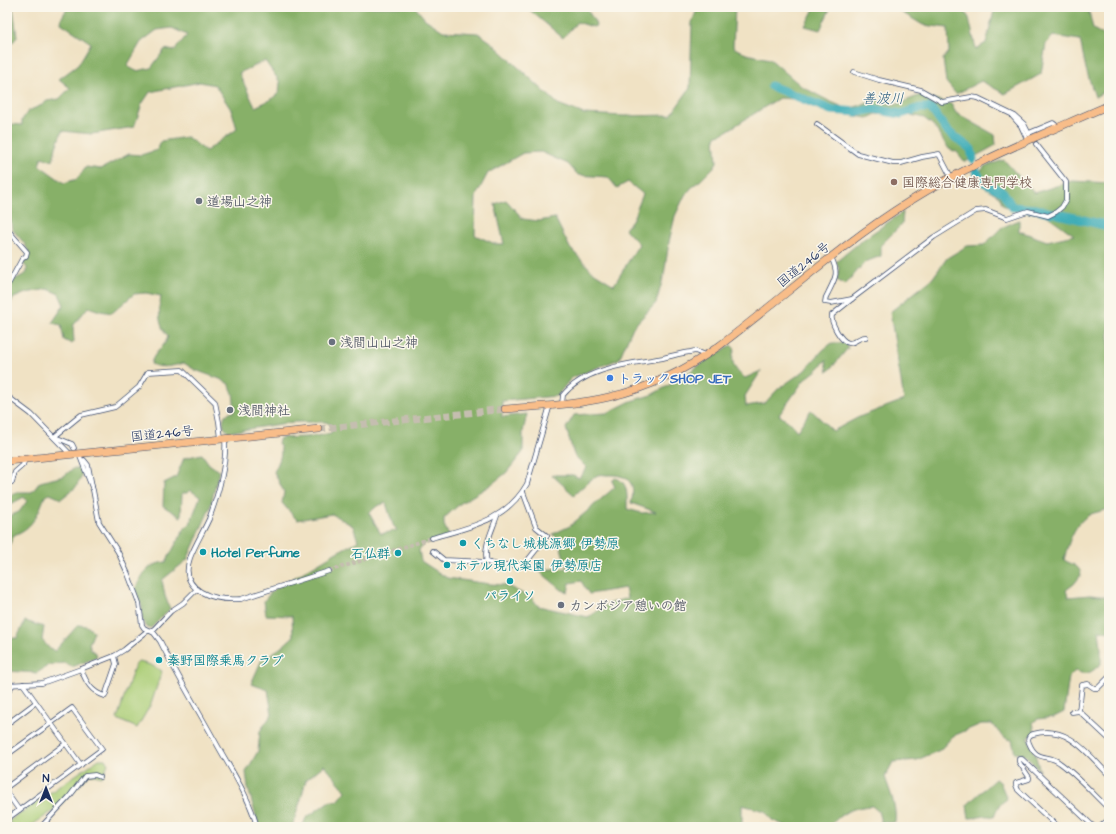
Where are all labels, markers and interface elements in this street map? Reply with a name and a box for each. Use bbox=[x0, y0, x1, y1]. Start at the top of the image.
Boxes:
water label: 善波川 bbox=[862, 89, 904, 109]
place label: 国際総合健康専門学校 bbox=[902, 174, 1032, 192]
marker: 国際総合健康専門学校 bbox=[889, 177, 899, 187]
place label: 道場山之神 bbox=[207, 193, 272, 211]
marker: 道場山之神 bbox=[194, 196, 204, 206]
street label: 国道246号 bbox=[773, 238, 834, 292]
place label: 浅間山山之神 bbox=[340, 334, 418, 352]
marker: 浅間山山之神 bbox=[327, 337, 337, 347]
place label: トラックSHOP JET bbox=[618, 370, 732, 388]
marker: トラックSHOP JET bbox=[605, 373, 615, 383]
place label: 浅間神社 bbox=[238, 402, 290, 420]
marker: 浅間神社 bbox=[225, 405, 235, 415]
street label: 国道246号 bbox=[130, 422, 195, 446]
place label: くちなし城桃源郷 伊勢原 bbox=[471, 535, 619, 553]
marker: くちなし城桃源郷 伊勢原 bbox=[458, 538, 468, 548]
place label: Hotel Perfume bbox=[211, 544, 300, 562]
place label: 石仏群 bbox=[351, 545, 391, 563]
marker: Hotel Perfume bbox=[198, 547, 208, 557]
marker: 石仏群 bbox=[393, 548, 403, 558]
place label: ホテル現代楽園 伊勢原店 bbox=[455, 557, 602, 575]
marker: ホテル現代楽園 伊勢原店 bbox=[442, 560, 452, 570]
marker: パライソ bbox=[505, 576, 515, 586]
place label: パライソ bbox=[484, 587, 536, 605]
place label: カンボジア憩いの館 bbox=[569, 597, 687, 615]
marker: カンボジア憩いの館 bbox=[556, 600, 566, 610]
place label: 秦野国際乗馬クラブ bbox=[167, 652, 284, 670]
marker: 秦野国際乗馬クラブ bbox=[154, 655, 164, 665]
north arrow bbox=[26, 768, 66, 808]
text: N bbox=[43, 771, 50, 786]

